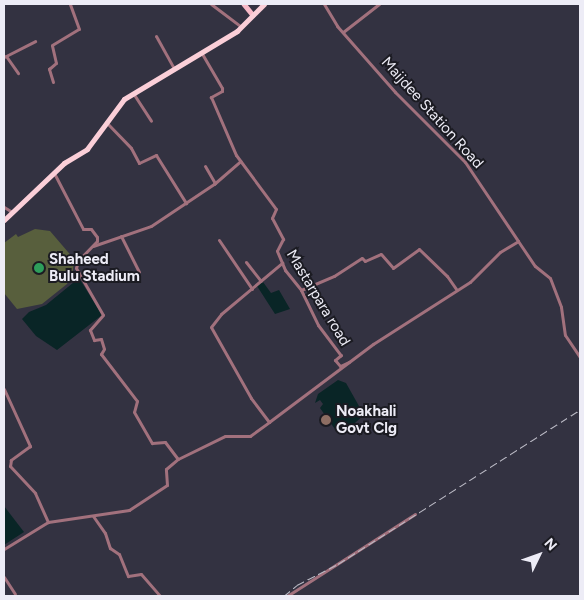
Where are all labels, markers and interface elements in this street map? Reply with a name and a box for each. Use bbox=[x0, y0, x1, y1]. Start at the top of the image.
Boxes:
street label: Maijdee Station Road bbox=[377, 54, 487, 172]
street label: Mastarpara road bbox=[282, 247, 354, 349]
place label: Shaheed Bulu Stadium bbox=[49, 250, 140, 285]
marker: Shaheed Bulu Stadium bbox=[33, 262, 45, 274]
place label: Noakhali Govt Clg bbox=[336, 402, 397, 437]
marker: Noakhali Govt Clg bbox=[320, 414, 332, 426]
north arrow bbox=[514, 530, 564, 580]
text: N bbox=[541, 535, 560, 554]

